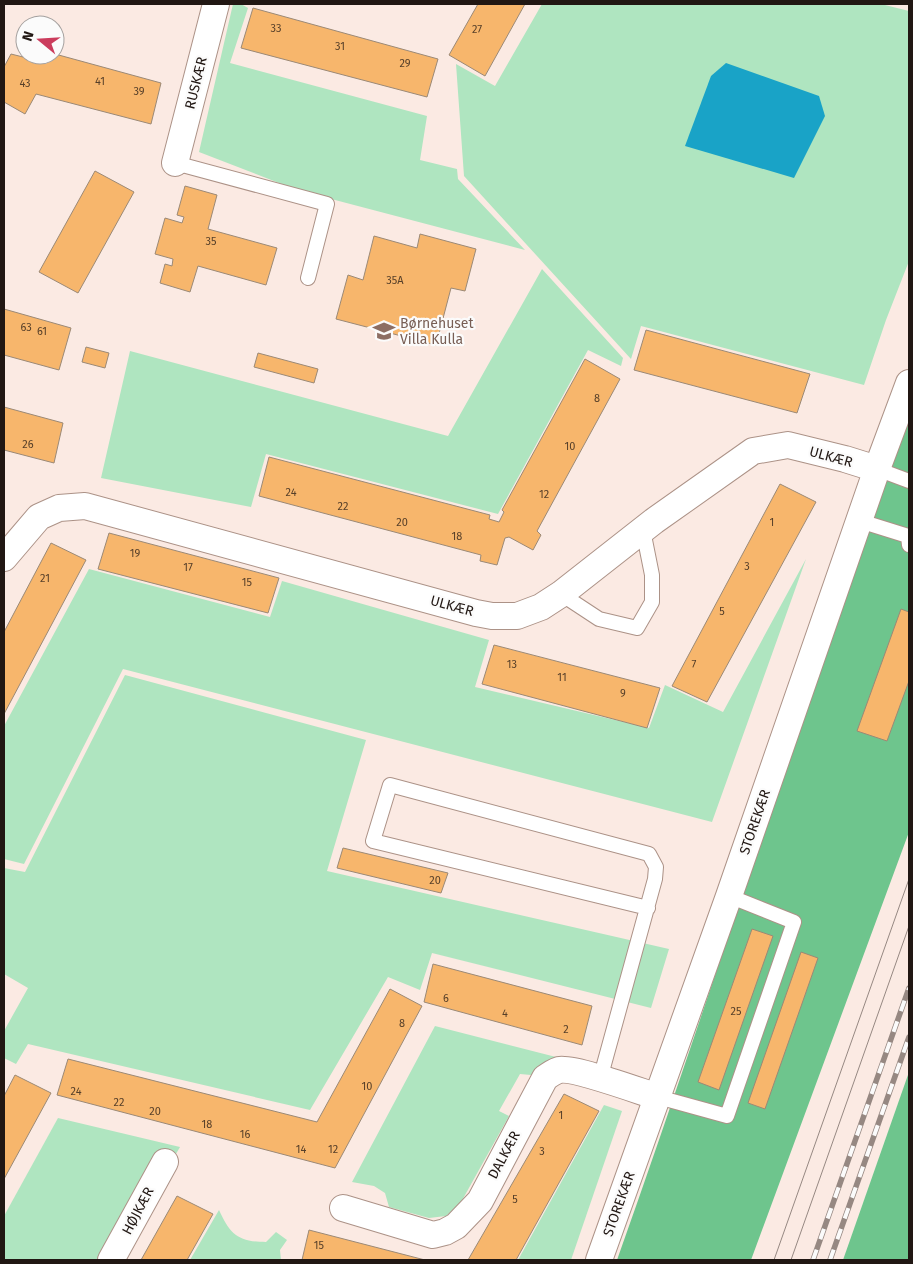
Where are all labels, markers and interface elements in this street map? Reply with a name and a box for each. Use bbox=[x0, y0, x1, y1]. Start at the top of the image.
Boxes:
north arrow bbox=[15, 15, 65, 65]
house number: 33 bbox=[271, 22, 281, 35]
house number: 27 bbox=[472, 23, 482, 36]
text: N bbox=[19, 29, 38, 43]
house number: 31 bbox=[335, 40, 345, 53]
street label: RUSKÆR bbox=[181, 55, 211, 111]
house number: 29 bbox=[399, 57, 411, 70]
house number: 41 bbox=[95, 75, 105, 88]
house number: 43 bbox=[19, 77, 31, 90]
house number: 39 bbox=[133, 85, 145, 98]
house number: 35 bbox=[206, 235, 217, 248]
house number: 35A bbox=[386, 274, 404, 287]
place label: Børnehuset Villa Kulla bbox=[400, 315, 474, 348]
school or university icon: Børnehuset Villa Kulla bbox=[371, 318, 397, 344]
house number: 63 bbox=[20, 321, 32, 334]
house number: 61 bbox=[37, 325, 47, 338]
house number: 8 bbox=[594, 392, 600, 405]
house number: 26 bbox=[22, 438, 34, 451]
house number: 10 bbox=[565, 440, 575, 453]
street label: ULKÆR bbox=[807, 443, 855, 471]
house number: 24 bbox=[286, 486, 297, 499]
house number: 12 bbox=[539, 488, 549, 501]
house number: 22 bbox=[338, 500, 348, 513]
house number: 20 bbox=[396, 516, 408, 529]
house number: 1 bbox=[770, 516, 774, 529]
house number: 18 bbox=[452, 530, 462, 543]
house number: 19 bbox=[130, 547, 140, 560]
house number: 3 bbox=[744, 560, 750, 573]
house number: 17 bbox=[183, 561, 193, 574]
house number: 21 bbox=[40, 572, 50, 585]
house number: 15 bbox=[242, 576, 253, 589]
street label: ULKÆR bbox=[428, 592, 476, 620]
house number: 5 bbox=[719, 605, 725, 618]
house number: 13 bbox=[507, 658, 517, 671]
house number: 7 bbox=[692, 658, 697, 671]
house number: 11 bbox=[557, 671, 567, 684]
house number: 9 bbox=[620, 687, 626, 700]
street label: STOREKÆR bbox=[736, 787, 774, 857]
house number: 20 bbox=[429, 874, 441, 887]
house number: 6 bbox=[443, 992, 449, 1005]
house number: 25 bbox=[731, 1005, 742, 1018]
house number: 4 bbox=[502, 1007, 508, 1020]
house number: 8 bbox=[399, 1017, 405, 1030]
house number: 2 bbox=[563, 1023, 569, 1036]
house number: 10 bbox=[362, 1080, 372, 1093]
house number: 24 bbox=[71, 1085, 82, 1098]
house number: 22 bbox=[114, 1096, 124, 1109]
house number: 20 bbox=[149, 1105, 161, 1118]
house number: 1 bbox=[559, 1109, 563, 1122]
house number: 18 bbox=[202, 1118, 212, 1131]
house number: 16 bbox=[240, 1128, 250, 1141]
street label: DALKÆR bbox=[484, 1128, 524, 1182]
house number: 14 bbox=[296, 1143, 306, 1156]
house number: 12 bbox=[328, 1143, 338, 1156]
house number: 3 bbox=[539, 1145, 545, 1158]
street label: STOREKÆR bbox=[599, 1169, 639, 1239]
street label: HØJKÆR bbox=[118, 1184, 158, 1238]
house number: 5 bbox=[512, 1193, 518, 1206]
house number: 15 bbox=[314, 1239, 325, 1252]

